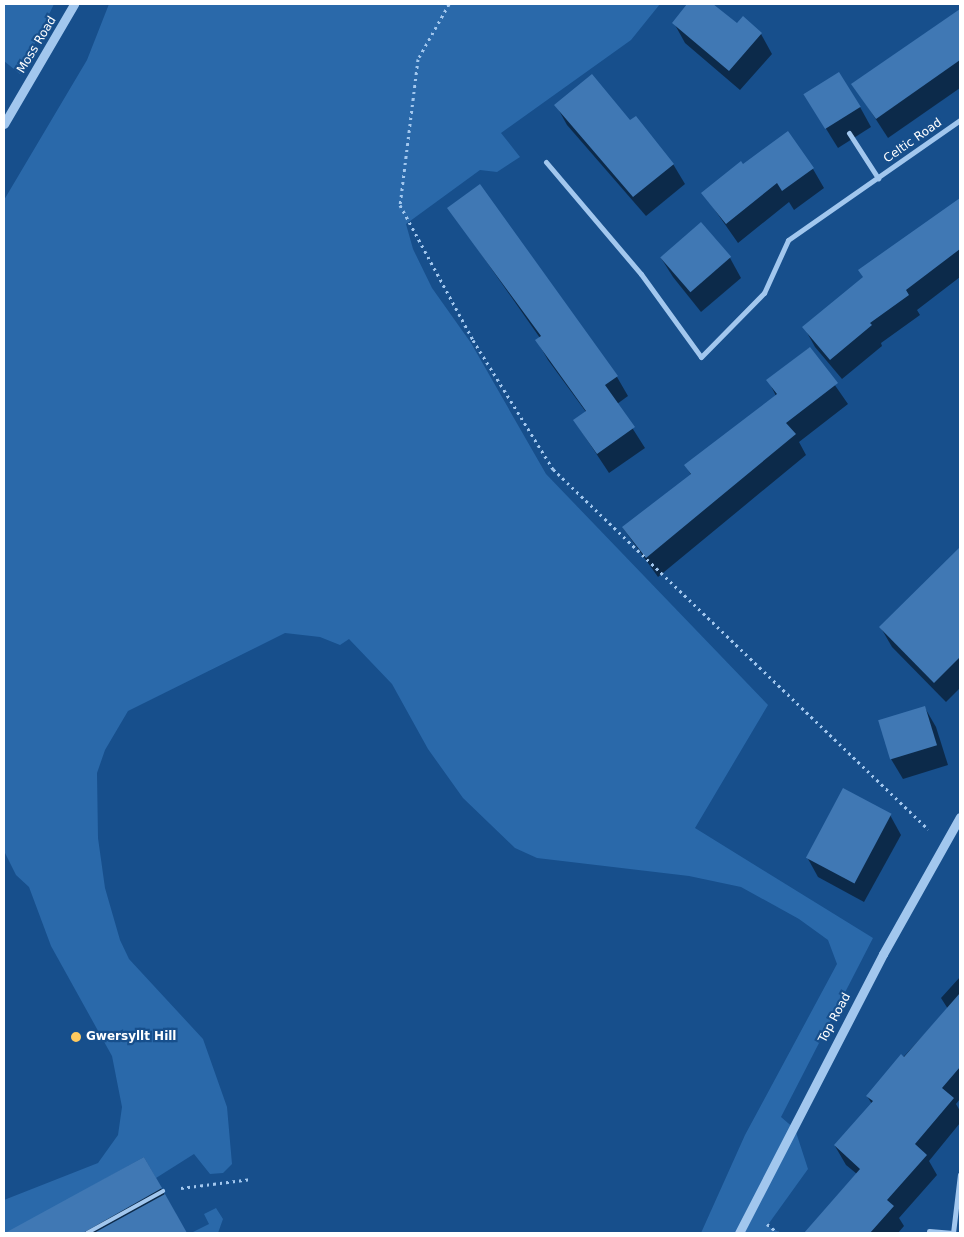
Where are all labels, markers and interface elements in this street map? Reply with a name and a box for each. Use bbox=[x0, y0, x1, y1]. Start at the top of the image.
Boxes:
street label: Moss Road bbox=[14, 14, 60, 76]
street label: Celtic Road bbox=[881, 116, 945, 166]
street label: Top Road bbox=[816, 991, 854, 1045]
place label: Gwersyllt Hill bbox=[86, 1030, 176, 1044]
marker: Gwersyllt Hill bbox=[70, 1031, 82, 1043]

